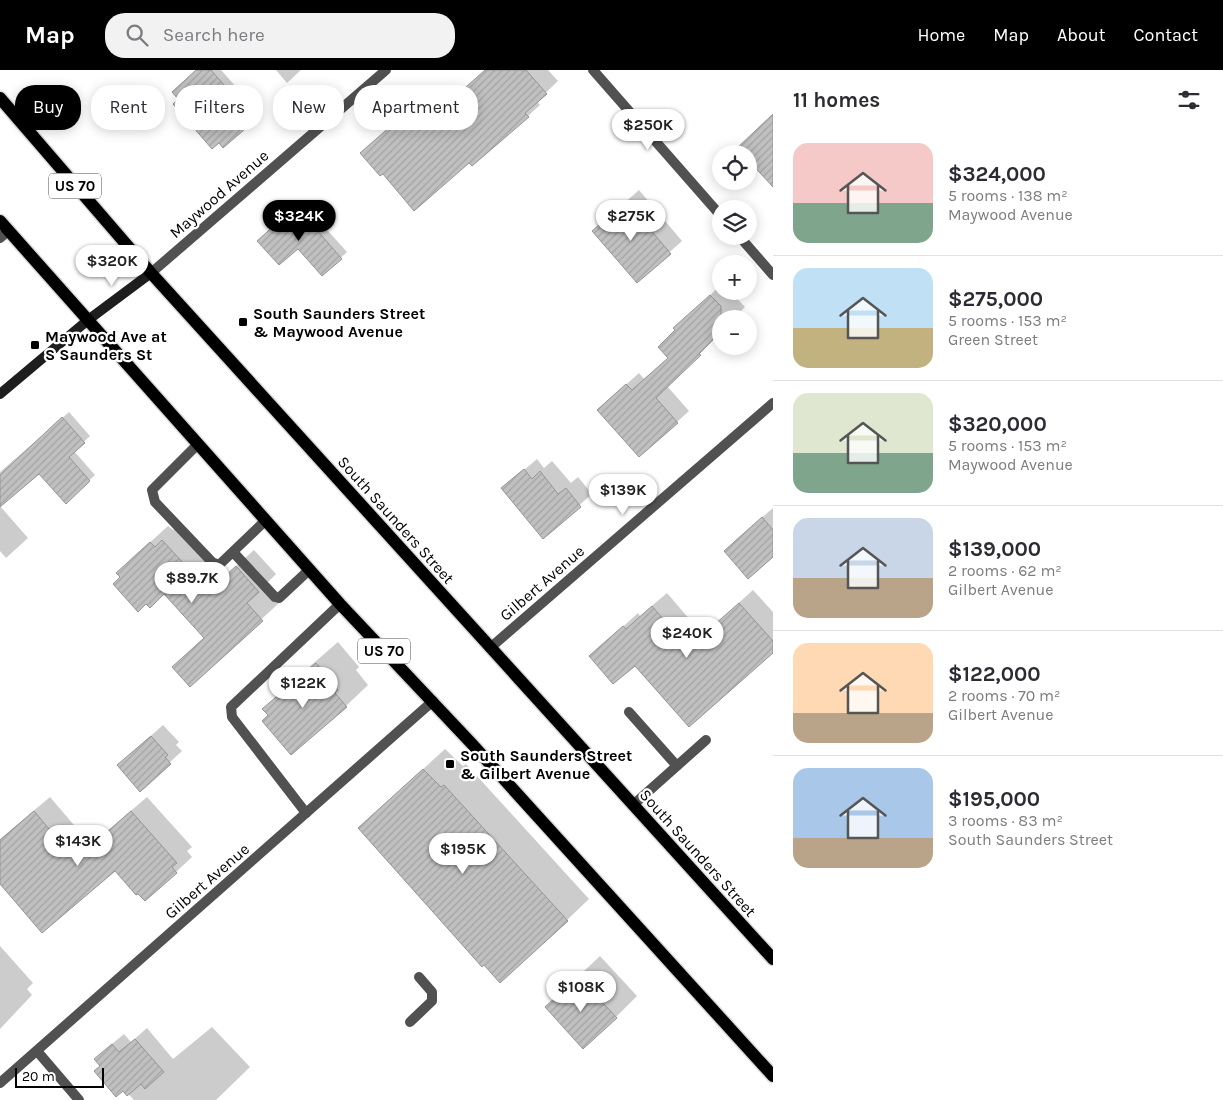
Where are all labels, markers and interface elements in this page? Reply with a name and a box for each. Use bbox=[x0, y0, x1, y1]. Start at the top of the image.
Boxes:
search box bbox=[105, 13, 455, 58]
text: Map bbox=[25, 21, 75, 49]
icon: search bbox=[123, 21, 151, 49]
text: Search here bbox=[163, 24, 265, 46]
text: Home bbox=[917, 24, 965, 46]
text: Map bbox=[993, 24, 1029, 46]
text: About bbox=[1057, 24, 1106, 46]
text: Contact bbox=[1134, 24, 1198, 46]
chip: Buy bbox=[15, 85, 81, 130]
chip: Rent bbox=[91, 85, 165, 130]
chip: Filters bbox=[175, 85, 263, 130]
chip: New bbox=[273, 85, 344, 130]
chip: Apartment bbox=[354, 85, 478, 130]
icon: filters bbox=[1175, 86, 1203, 114]
text: 11 homes bbox=[793, 88, 880, 112]
pin: $250K bbox=[613, 108, 683, 151]
text: $250K bbox=[623, 115, 673, 134]
map controls bbox=[712, 145, 757, 355]
button: locate bbox=[712, 145, 757, 190]
street label: Maywood Avenue bbox=[166, 146, 272, 242]
text: $324,000 bbox=[948, 162, 1046, 186]
icon: home bbox=[833, 163, 893, 223]
road number: US 70 bbox=[49, 174, 101, 198]
text: 5 rooms · 138 m² bbox=[948, 186, 1068, 205]
pin: $324K bbox=[264, 200, 334, 242]
pin: $275K bbox=[596, 200, 666, 242]
button: layers bbox=[712, 200, 757, 245]
text: Maywood Avenue bbox=[948, 205, 1073, 224]
text: $324K bbox=[274, 206, 324, 225]
text: $275K bbox=[607, 206, 655, 225]
pin: $320K bbox=[77, 244, 147, 287]
text: $320K bbox=[86, 251, 138, 270]
button: + bbox=[712, 255, 757, 300]
text: $275,000 bbox=[948, 287, 1043, 311]
icon: home bbox=[833, 288, 893, 348]
place label: South Saunders Street & Maywood Avenue bbox=[253, 304, 425, 341]
button: − bbox=[712, 310, 757, 355]
text: 5 rooms · 153 m² bbox=[948, 311, 1067, 330]
marker: South Saunders Street & Maywood Avenue bbox=[237, 316, 249, 328]
place label: Maywood Ave at S Saunders St bbox=[45, 327, 167, 364]
text: Green Street bbox=[948, 330, 1038, 349]
marker: Maywood Ave at S Saunders St bbox=[29, 339, 41, 351]
text: $320,000 bbox=[948, 412, 1047, 436]
icon: home bbox=[833, 413, 893, 473]
text: 5 rooms · 153 m² bbox=[948, 436, 1067, 455]
street label: South Saunders Street bbox=[334, 452, 458, 588]
text: Maywood Avenue bbox=[948, 455, 1073, 474]
pin: $139K bbox=[588, 474, 658, 516]
text: $139K bbox=[600, 480, 646, 499]
text: $139,000 bbox=[948, 537, 1041, 561]
icon: home bbox=[833, 538, 893, 598]
street label: Gilbert Avenue bbox=[496, 541, 588, 625]
text: 2 rooms · 62 m² bbox=[948, 561, 1062, 580]
pin: $89.7K bbox=[151, 562, 233, 604]
text: $89.7K bbox=[166, 568, 219, 587]
text: Gilbert Avenue bbox=[948, 580, 1054, 599]
pin: $240K bbox=[652, 616, 722, 659]
text: $240K bbox=[662, 623, 712, 642]
road number: US 70 bbox=[358, 638, 410, 664]
text: $122,000 bbox=[948, 662, 1041, 686]
icon: home bbox=[833, 663, 893, 723]
pin: $122K bbox=[268, 666, 338, 709]
text: $122K bbox=[280, 673, 326, 692]
text: 2 rooms · 70 m² bbox=[948, 686, 1060, 705]
text: Gilbert Avenue bbox=[948, 705, 1054, 724]
place label: South Saunders Street & Gilbert Avenue bbox=[460, 746, 632, 783]
marker: South Saunders Street & Gilbert Avenue bbox=[444, 758, 456, 770]
street label: South Saunders Street bbox=[636, 785, 760, 921]
text: $195,000 bbox=[948, 787, 1040, 811]
icon: home bbox=[833, 788, 893, 848]
text: 3 rooms · 83 m² bbox=[948, 811, 1063, 830]
pin: $143K bbox=[43, 824, 113, 867]
text: South Saunders Street bbox=[948, 830, 1113, 849]
text: $143K bbox=[55, 831, 101, 850]
pin: $195K bbox=[428, 832, 498, 875]
street label: Gilbert Avenue bbox=[161, 839, 253, 923]
text: $195K bbox=[440, 839, 486, 858]
pin: $108K bbox=[546, 970, 616, 1013]
text: $108K bbox=[557, 977, 605, 996]
scale bar bbox=[15, 1065, 104, 1088]
text: 20 m bbox=[22, 1068, 55, 1085]

